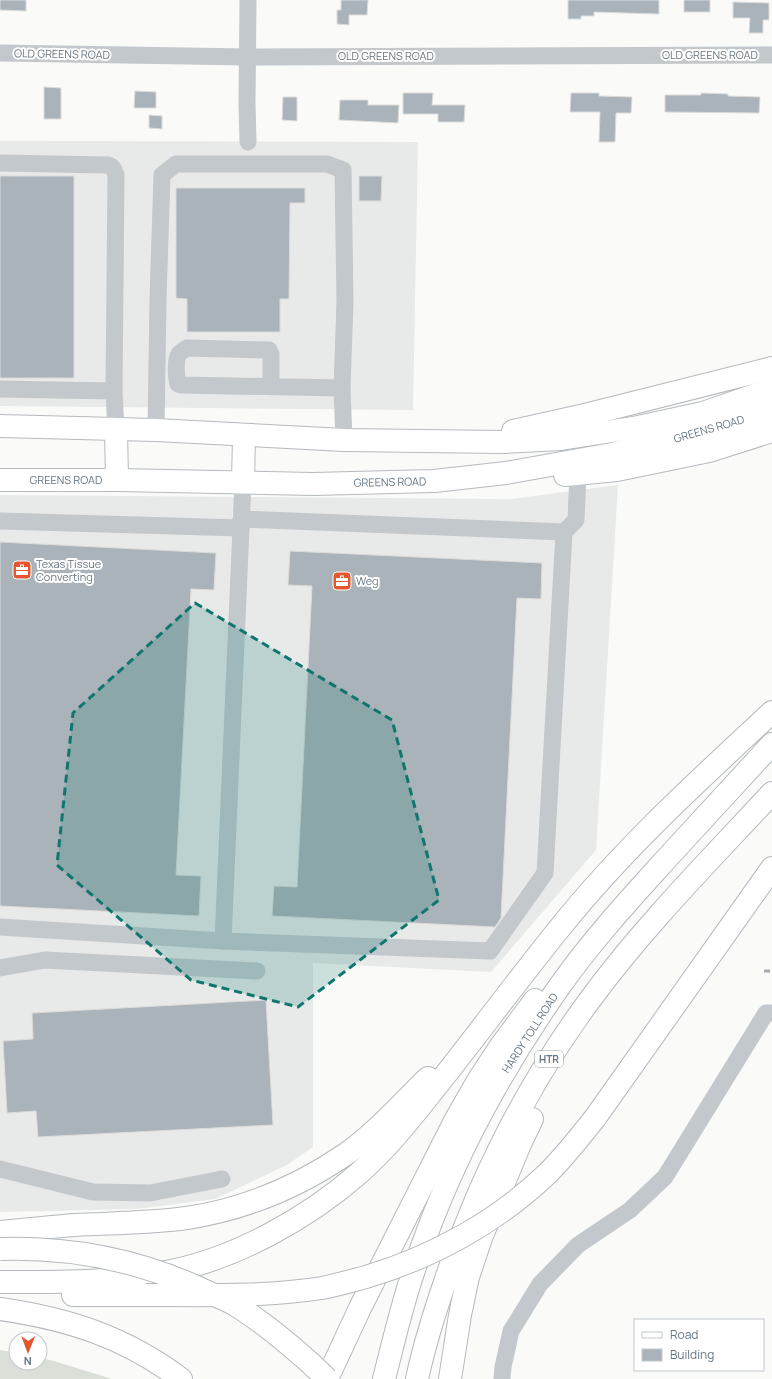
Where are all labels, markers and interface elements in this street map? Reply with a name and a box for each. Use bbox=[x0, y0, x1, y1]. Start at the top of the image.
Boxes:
street label: OLD GREENS ROAD bbox=[14, 45, 110, 62]
street label: OLD GREENS ROAD bbox=[662, 47, 758, 62]
street label: OLD GREENS ROAD bbox=[338, 48, 434, 63]
street label: GREENS ROAD bbox=[672, 411, 746, 446]
street label: GREENS ROAD bbox=[30, 472, 102, 487]
street label: GREENS ROAD bbox=[353, 473, 427, 490]
place label: Texas Tissue Converting bbox=[36, 556, 102, 584]
office icon: Texas Tissue Converting bbox=[11, 559, 33, 581]
office icon: Weg bbox=[331, 570, 353, 592]
place label: Weg bbox=[356, 573, 379, 588]
street label: HARDY TOLL ROAD bbox=[498, 990, 561, 1076]
road number: HTR bbox=[535, 1051, 563, 1067]
legend bbox=[634, 1319, 764, 1371]
text: Road bbox=[670, 1326, 698, 1343]
north arrow bbox=[8, 1331, 48, 1371]
text: Building bbox=[670, 1346, 714, 1363]
text: N bbox=[24, 1354, 32, 1369]

